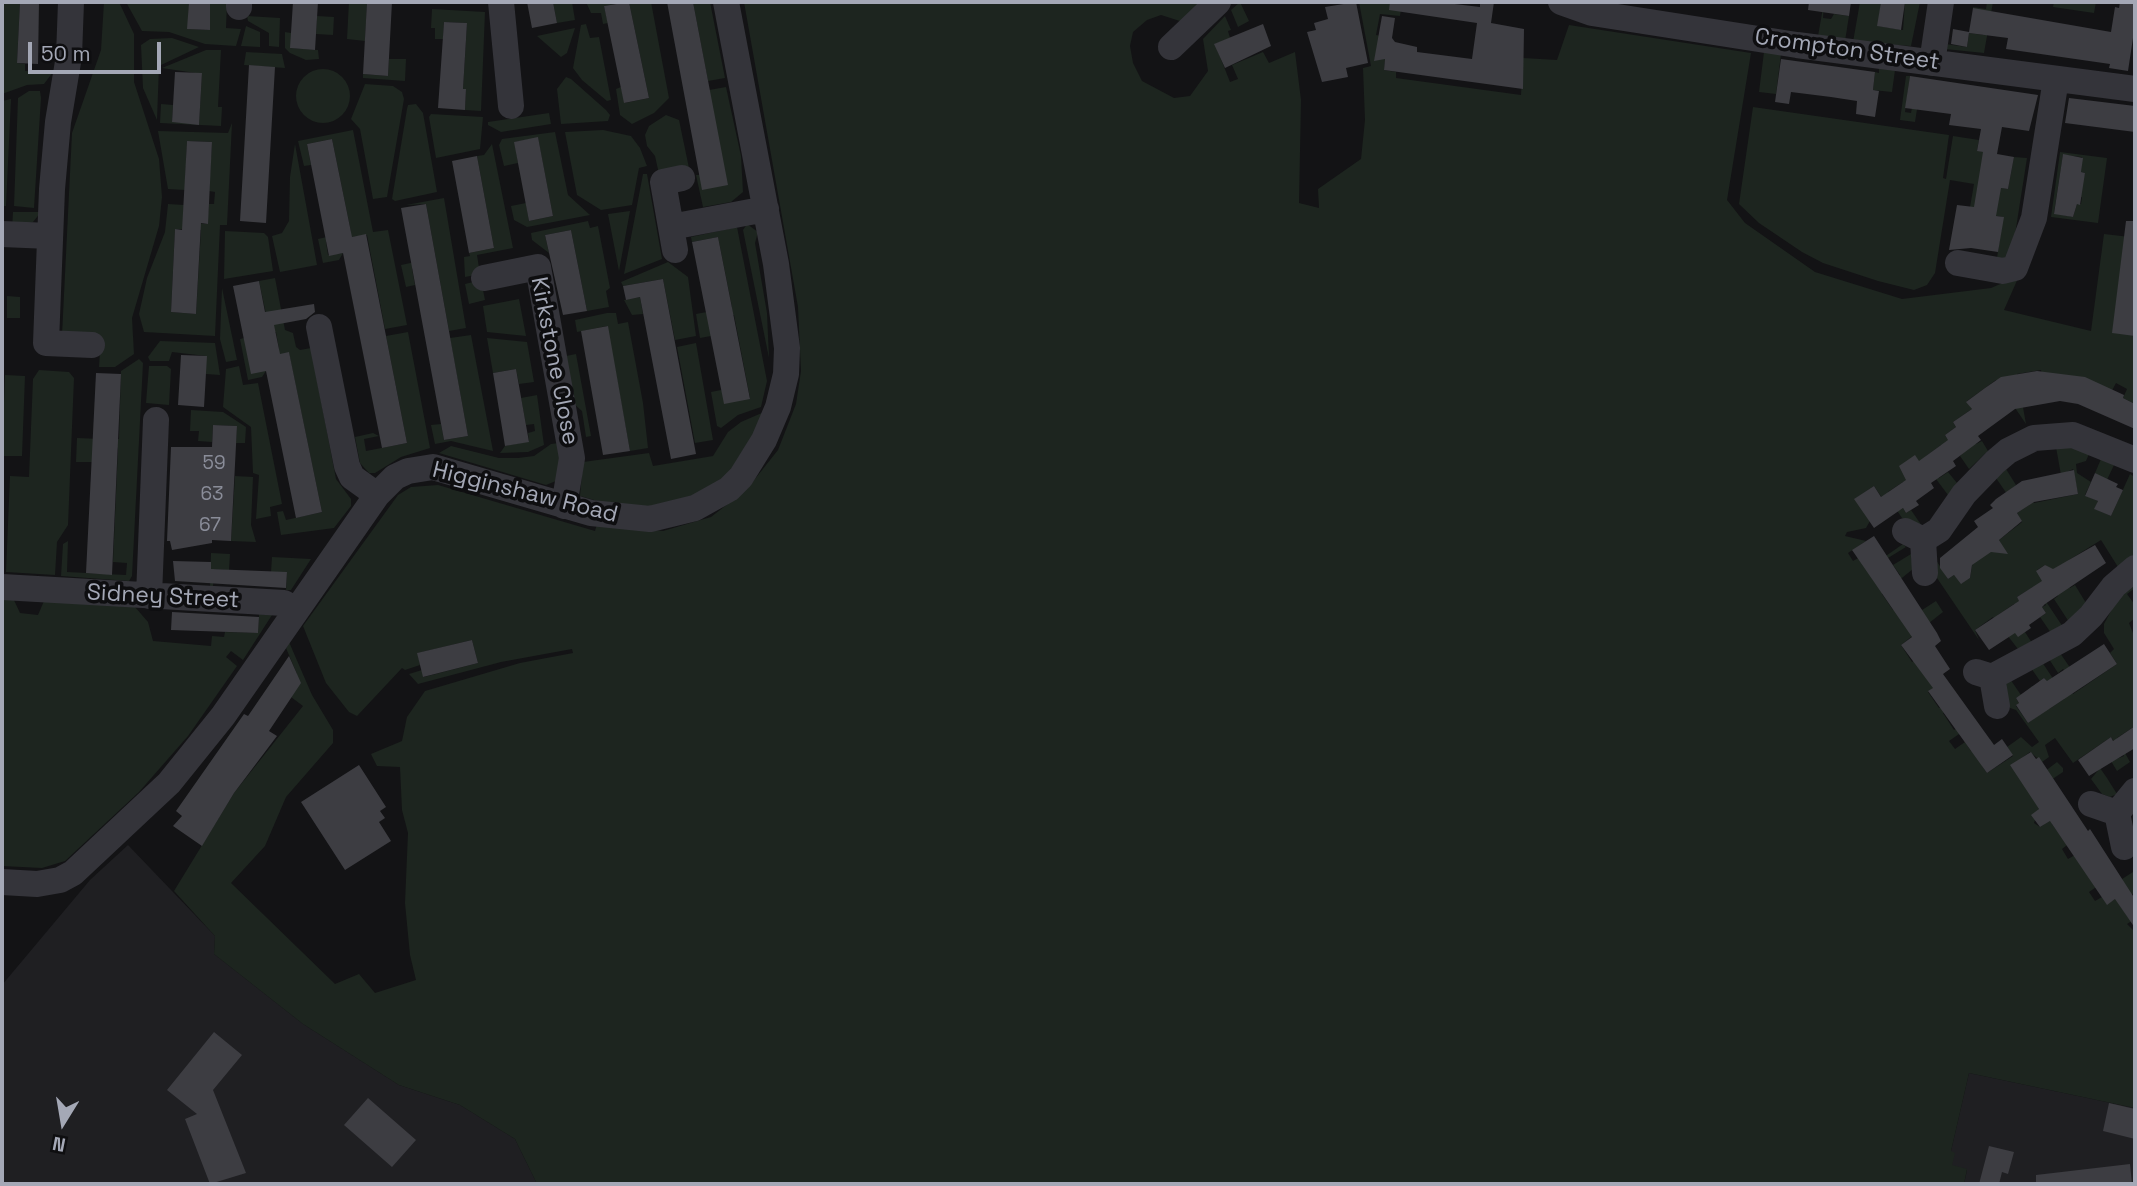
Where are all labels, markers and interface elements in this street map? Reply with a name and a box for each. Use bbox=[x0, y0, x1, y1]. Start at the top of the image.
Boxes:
street label: Crompton Street bbox=[1753, 23, 1941, 77]
scale bar bbox=[32, 28, 164, 72]
text: 50 m bbox=[41, 40, 91, 67]
street label: Kirkstone Close bbox=[524, 275, 584, 447]
house number: 59 bbox=[202, 453, 226, 475]
street label: Higginshaw Road bbox=[429, 457, 621, 529]
house number: 63 bbox=[200, 484, 224, 506]
house number: 67 bbox=[199, 515, 221, 537]
street label: Sidney Street bbox=[86, 579, 240, 615]
north arrow bbox=[28, 1088, 98, 1158]
text: N bbox=[50, 1131, 68, 1158]

